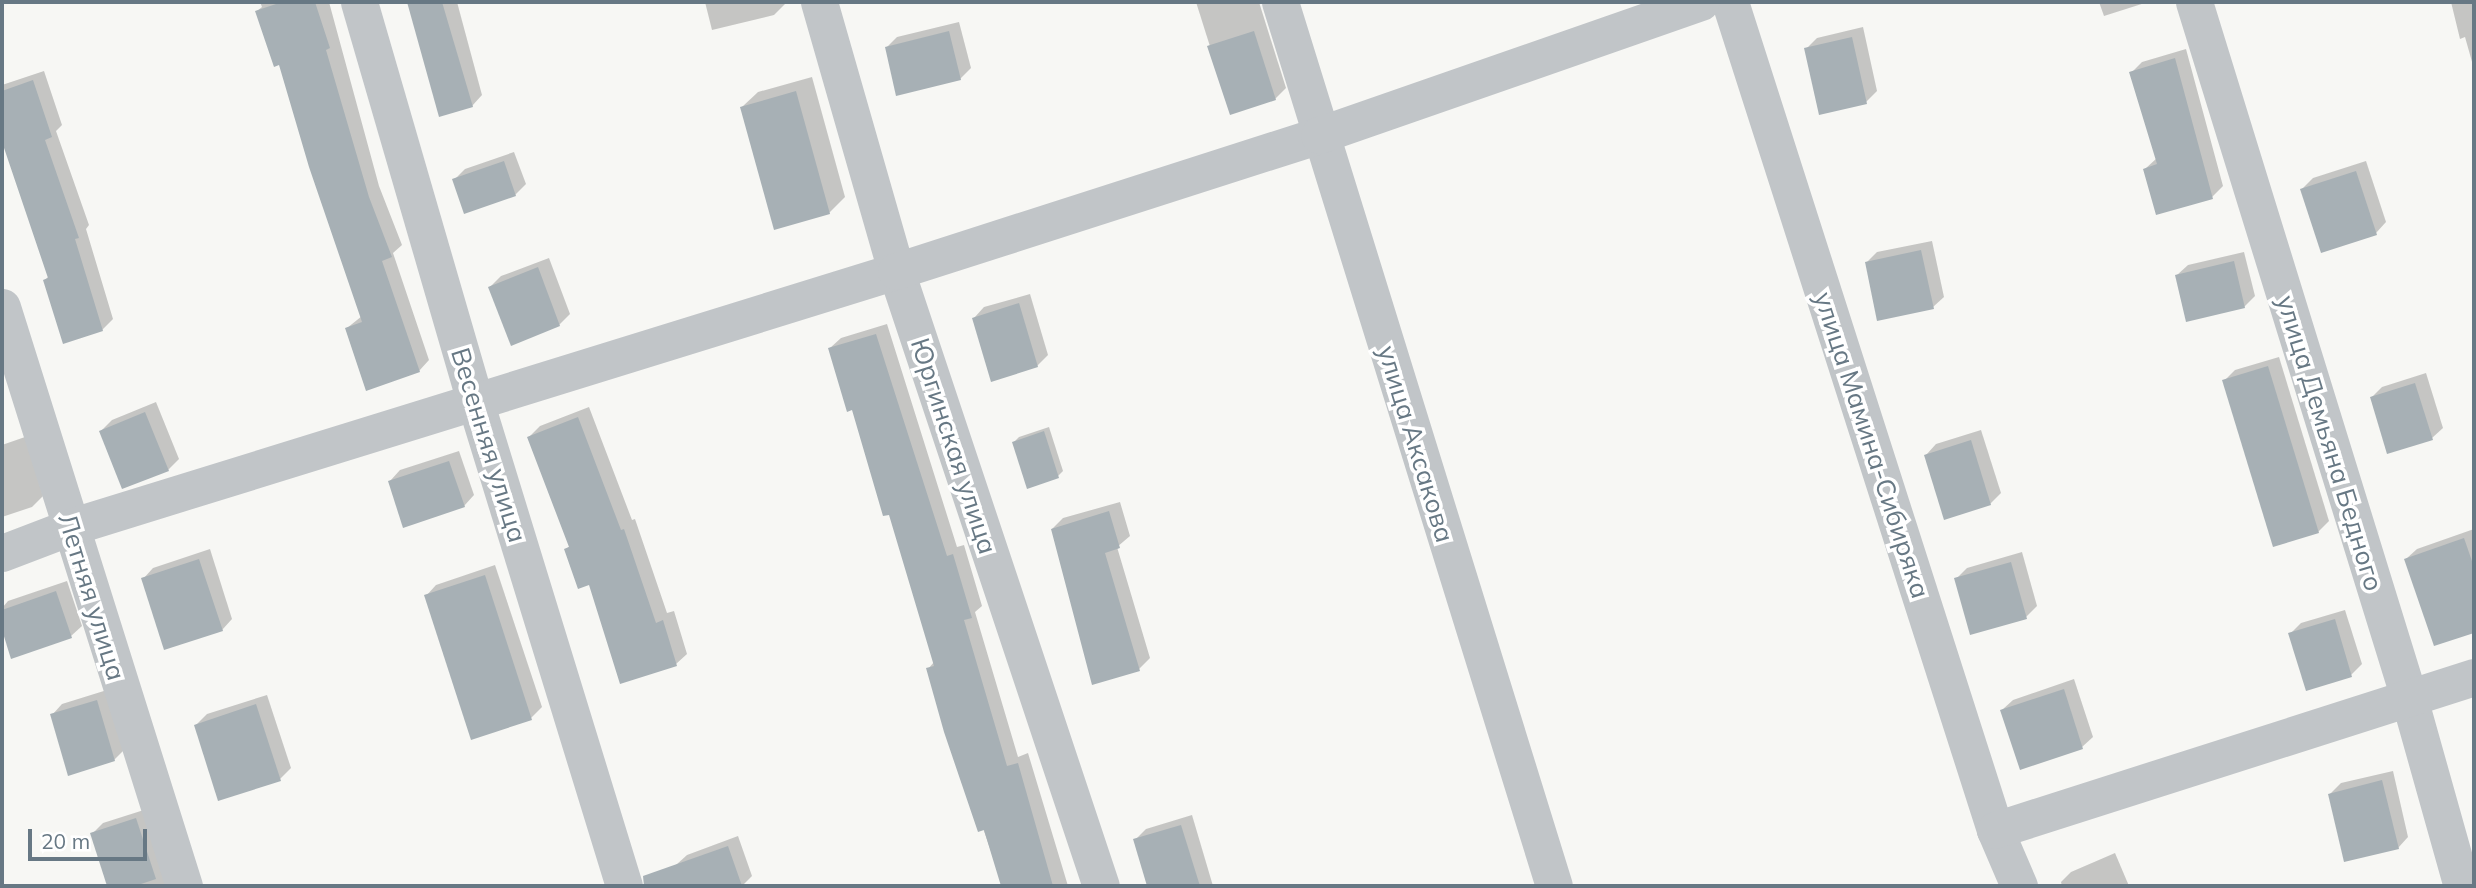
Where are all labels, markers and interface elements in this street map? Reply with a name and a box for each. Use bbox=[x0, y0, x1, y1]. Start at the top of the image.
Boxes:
street label: улица Мамина-Сибиряка bbox=[1808, 288, 1936, 602]
street label: улица Демьяна Бедного bbox=[2270, 291, 2390, 595]
street label: Юргинская улица bbox=[904, 334, 1004, 558]
street label: улица Аксакова bbox=[1371, 342, 1461, 546]
street label: Весенняя улица bbox=[445, 344, 533, 546]
street label: Летняя улица bbox=[52, 510, 132, 684]
scale bar bbox=[32, 814, 150, 858]
text: 20 m bbox=[41, 828, 90, 854]

